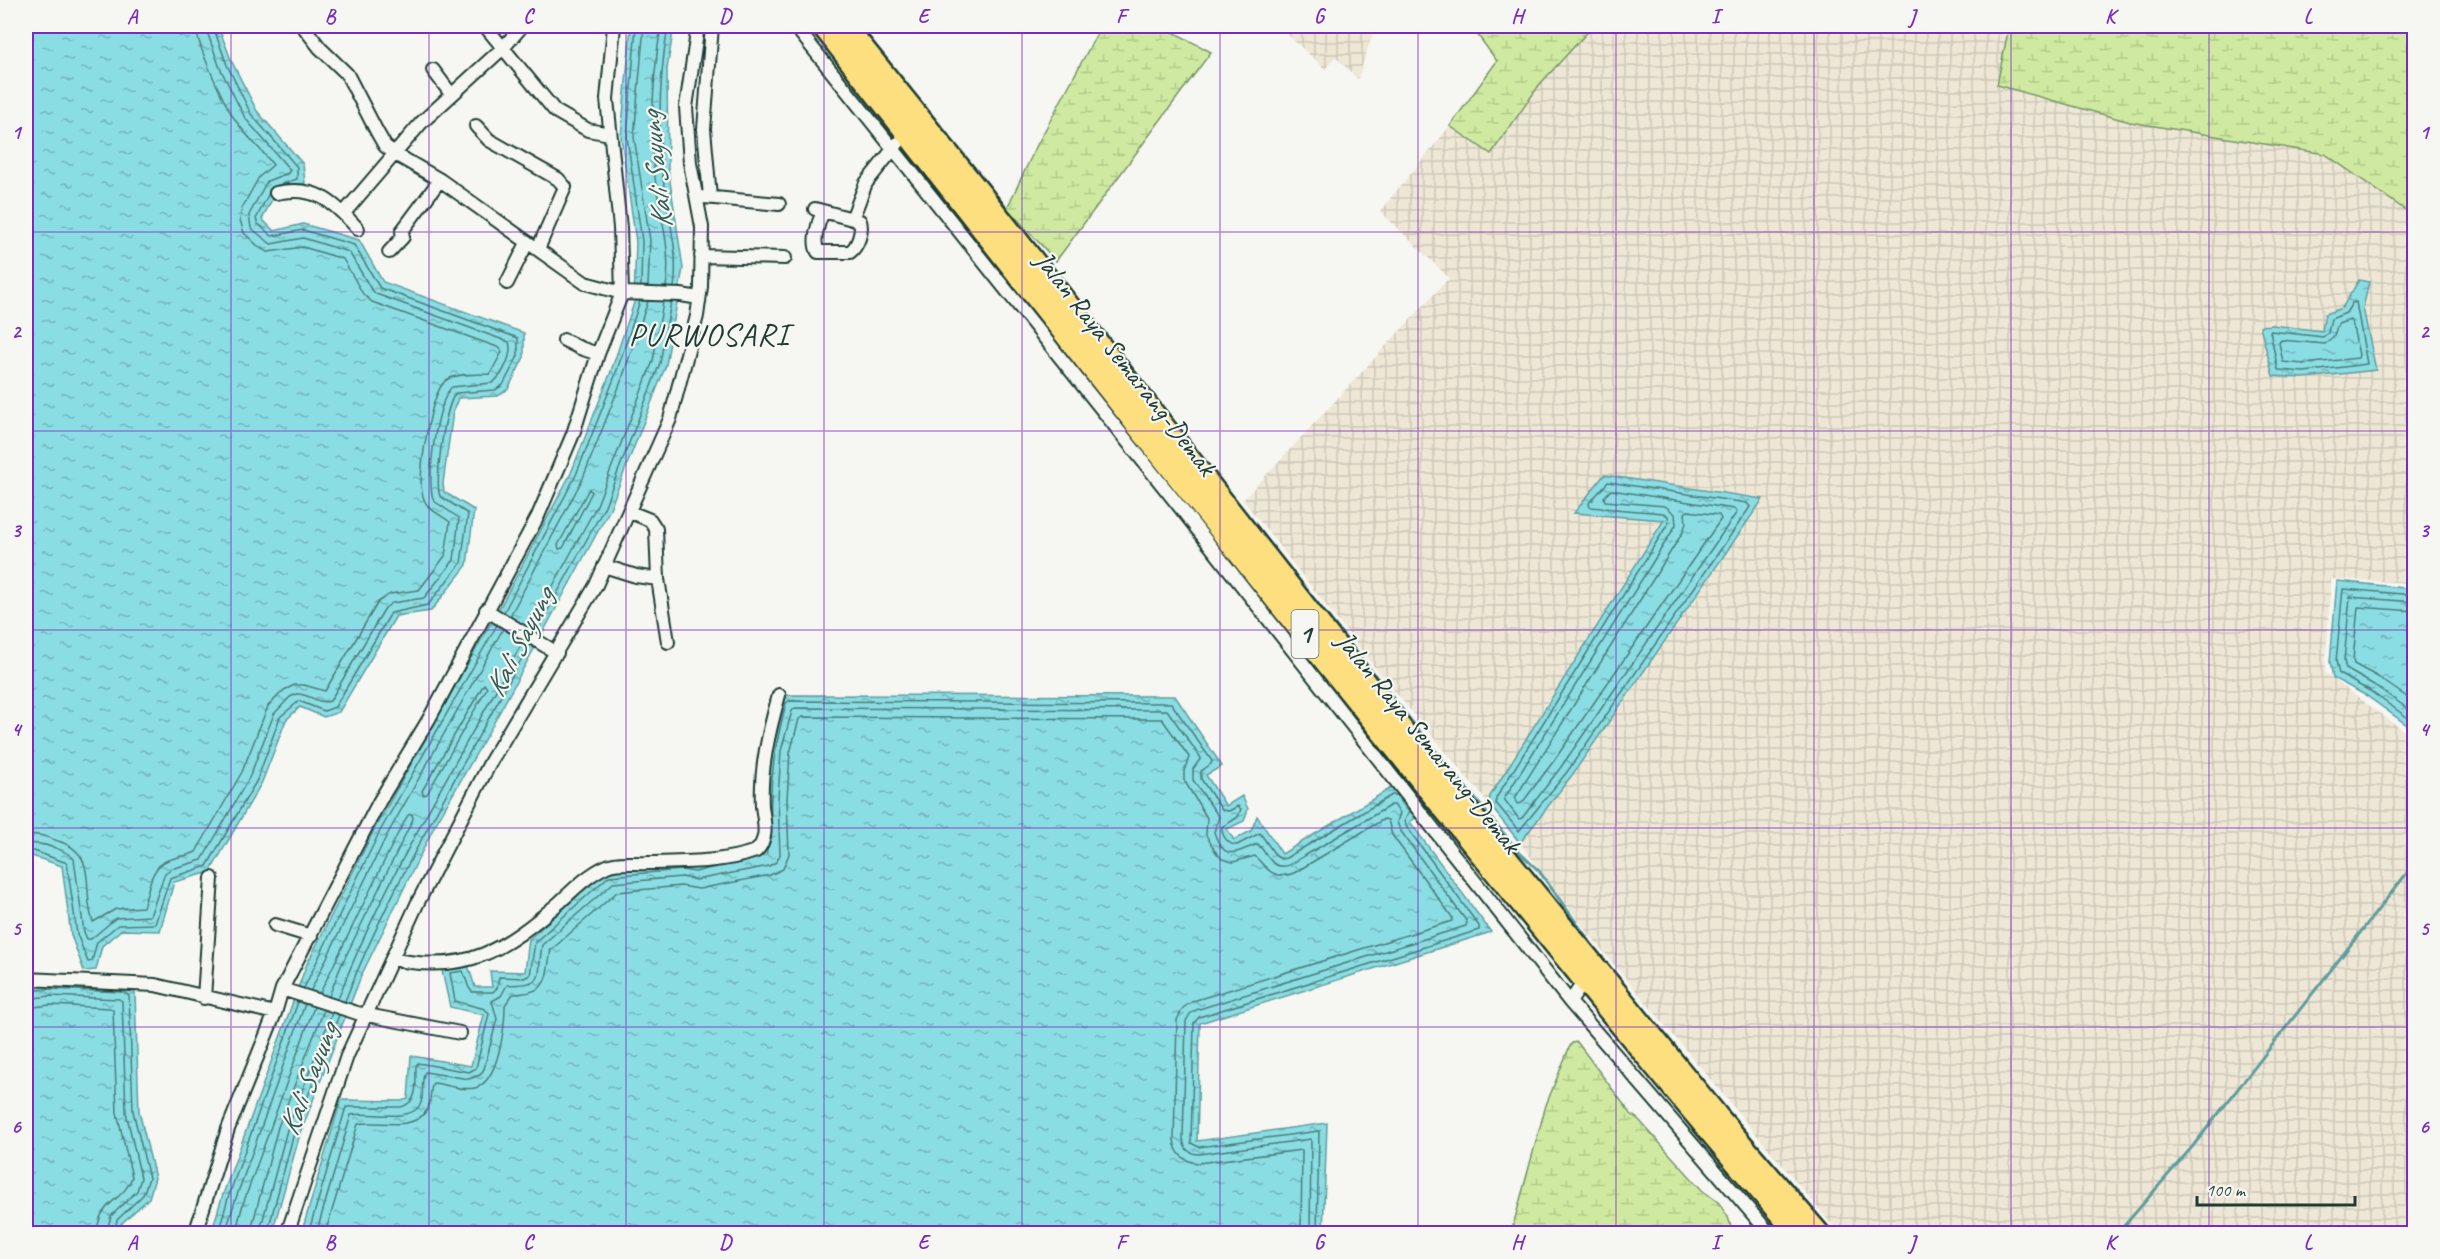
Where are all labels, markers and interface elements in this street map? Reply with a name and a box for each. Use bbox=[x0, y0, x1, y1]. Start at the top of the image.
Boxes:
text: A bbox=[127, 4, 139, 29]
text: B bbox=[325, 4, 337, 29]
text: C bbox=[523, 4, 535, 29]
text: D bbox=[719, 4, 733, 29]
text: E bbox=[918, 4, 932, 29]
text: F bbox=[1116, 4, 1130, 29]
text: G bbox=[1314, 4, 1327, 29]
text: H bbox=[1511, 4, 1526, 29]
text: I bbox=[1711, 4, 1724, 29]
text: J bbox=[1907, 4, 1919, 29]
text: K bbox=[2105, 4, 2119, 29]
text: L bbox=[2304, 4, 2314, 29]
water label: Kali Sayung bbox=[631, 106, 681, 230]
text: 1 bbox=[12, 120, 23, 145]
text: 1 bbox=[2420, 120, 2431, 145]
street label: Jalan Raya Semarang-Demak bbox=[1026, 242, 1226, 484]
district label: PURWOSARI bbox=[628, 314, 795, 355]
text: 2 bbox=[12, 319, 23, 344]
text: 2 bbox=[2420, 319, 2431, 344]
text: 3 bbox=[12, 518, 23, 543]
text: 3 bbox=[2420, 518, 2431, 543]
water label: Kali Sayung bbox=[475, 578, 564, 703]
road number: 1 bbox=[1292, 610, 1318, 658]
street label: Jalan Raya Semarang-Demak bbox=[1327, 622, 1531, 862]
text: 4 bbox=[12, 717, 24, 742]
text: 4 bbox=[2420, 717, 2432, 742]
text: 5 bbox=[12, 916, 23, 941]
text: 5 bbox=[2420, 916, 2431, 941]
water label: Kali Sayung bbox=[269, 1014, 348, 1140]
text: 6 bbox=[11, 1114, 22, 1139]
text: 6 bbox=[2419, 1114, 2430, 1139]
scale bar bbox=[2197, 1169, 2354, 1207]
text: 100 m bbox=[2206, 1179, 2247, 1201]
text: A bbox=[127, 1230, 139, 1255]
text: B bbox=[325, 1230, 337, 1255]
text: C bbox=[523, 1230, 535, 1255]
text: D bbox=[719, 1230, 733, 1255]
text: E bbox=[918, 1230, 932, 1255]
text: F bbox=[1116, 1230, 1130, 1255]
text: G bbox=[1314, 1230, 1327, 1255]
text: H bbox=[1511, 1230, 1526, 1255]
text: I bbox=[1711, 1230, 1724, 1255]
text: J bbox=[1907, 1230, 1919, 1255]
text: K bbox=[2105, 1230, 2119, 1255]
text: L bbox=[2304, 1230, 2314, 1255]

